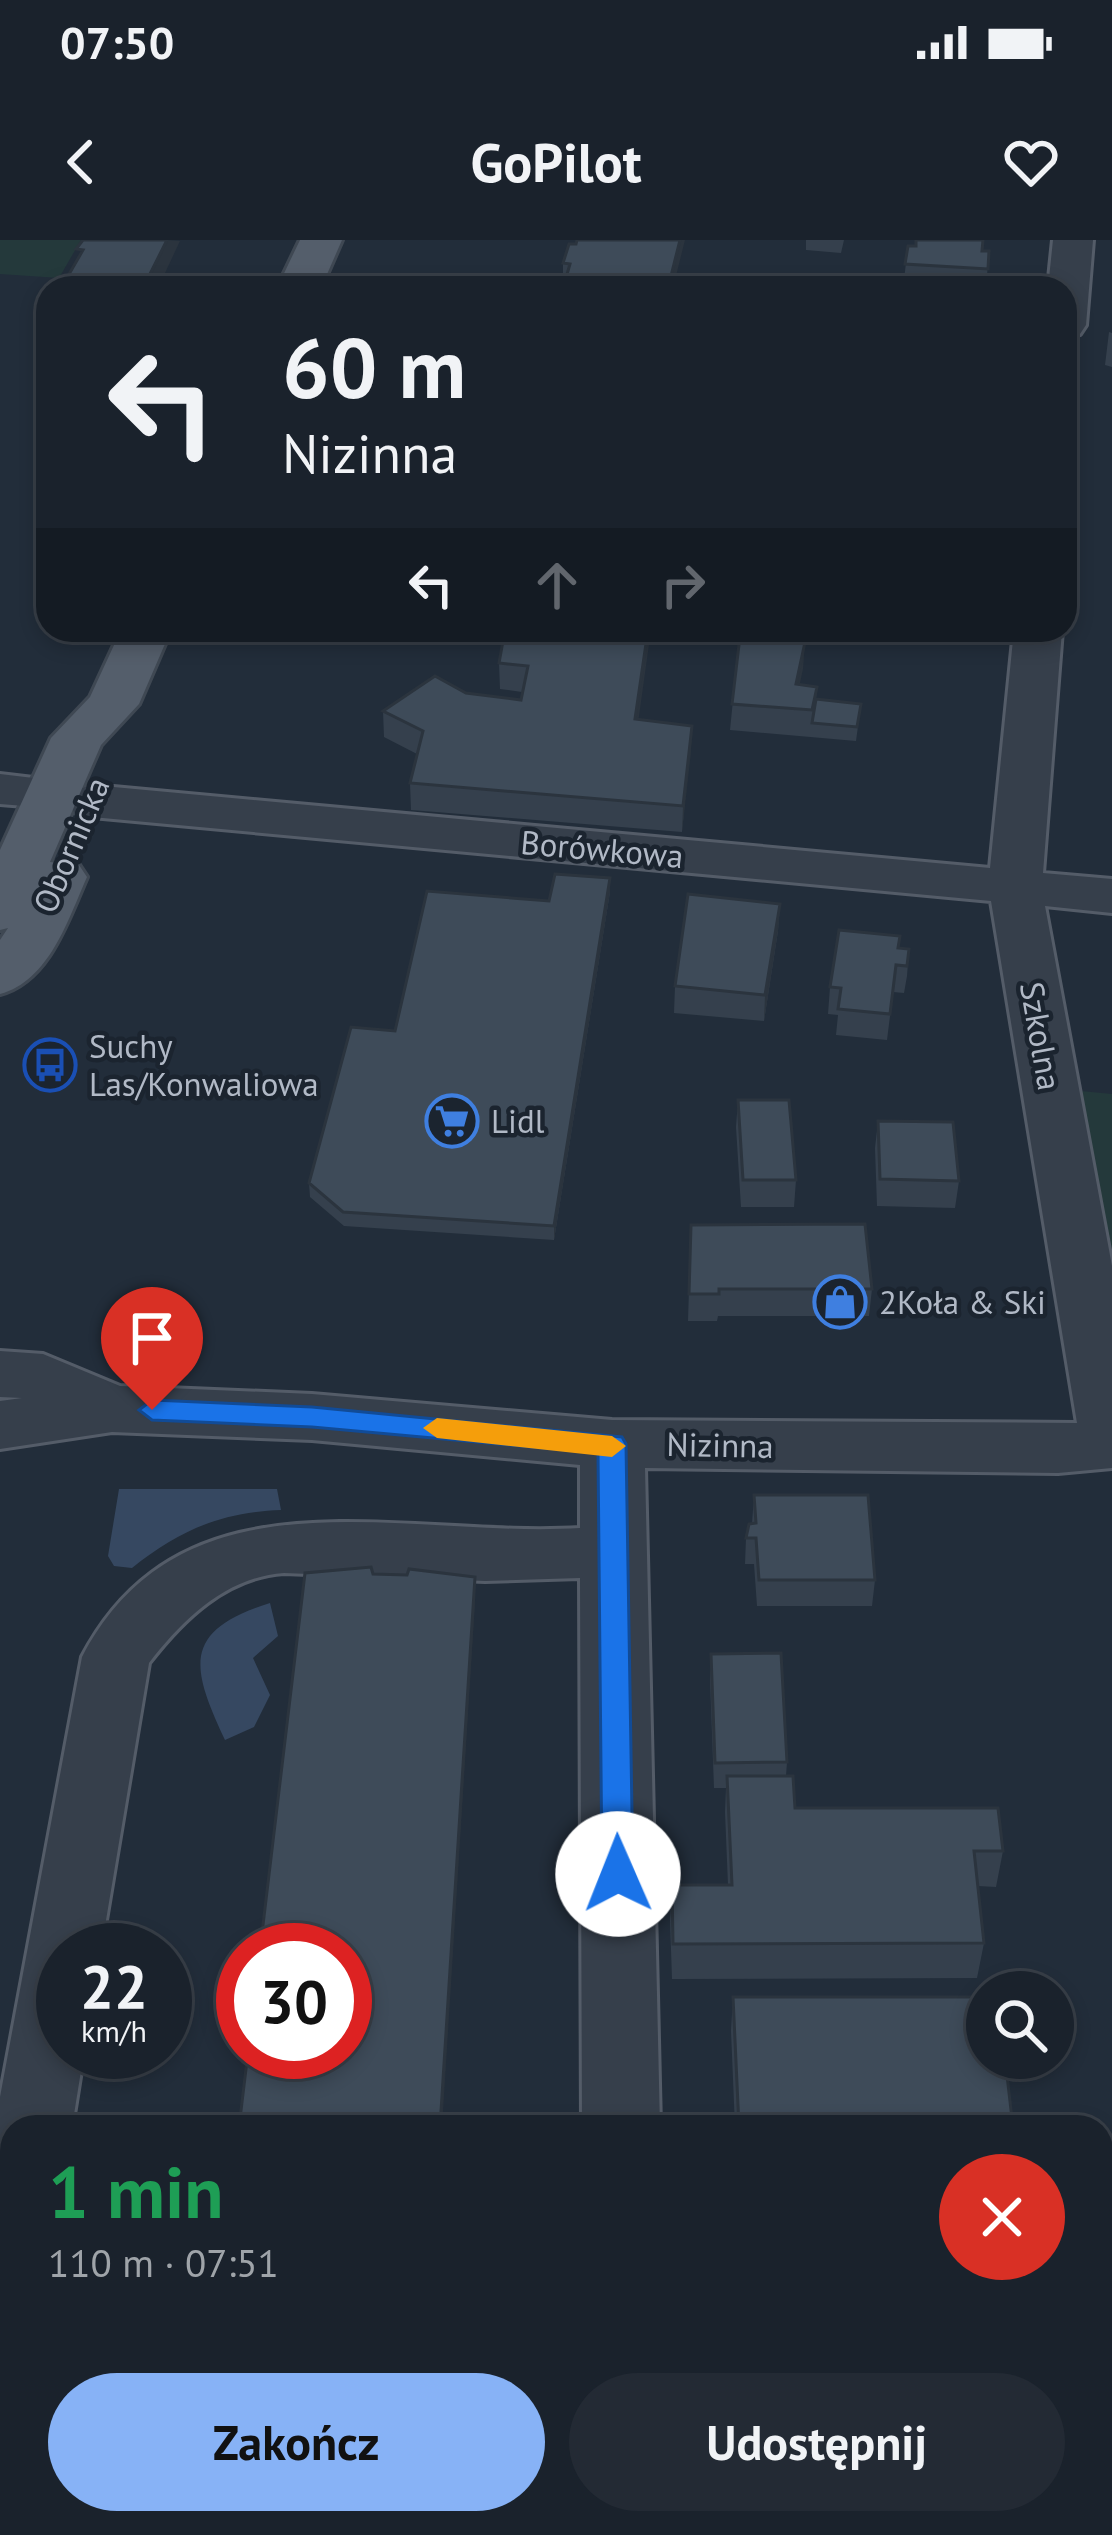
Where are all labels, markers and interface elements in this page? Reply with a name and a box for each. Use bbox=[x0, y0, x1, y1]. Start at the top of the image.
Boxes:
text: 07:50 bbox=[60, 13, 174, 71]
text: GoPilot bbox=[470, 127, 642, 197]
icon: back bbox=[48, 129, 114, 195]
icon: heart bbox=[998, 129, 1064, 195]
text: 60 m bbox=[282, 312, 466, 421]
icon: left bbox=[84, 324, 240, 480]
text: Nizinna bbox=[282, 418, 457, 488]
icon: left bbox=[398, 552, 464, 618]
icon: ahead bbox=[524, 552, 590, 618]
icon: right bbox=[650, 552, 716, 618]
street label: Obornicka bbox=[23, 770, 118, 919]
street label: Borówkowa bbox=[519, 820, 685, 877]
street label: Szkolna bbox=[1011, 978, 1072, 1094]
place label: Suchy Las/Konwaliowa bbox=[89, 1024, 319, 1105]
bus stop icon: Suchy Las/Konwaliowa bbox=[22, 1037, 78, 1093]
supermarket icon: Lidl bbox=[424, 1093, 480, 1149]
place label: Lidl bbox=[491, 1099, 545, 1142]
shop icon: 2Koła & Ski bbox=[812, 1274, 868, 1330]
place label: 2Koła & Ski bbox=[879, 1280, 1046, 1323]
pin bbox=[101, 1287, 203, 1410]
icon: arrive bbox=[119, 1305, 185, 1371]
street label: Nizinna bbox=[666, 1422, 774, 1467]
position arrow bbox=[555, 1811, 681, 1937]
speed limit sign: 30 bbox=[216, 1923, 372, 2079]
text: 22 bbox=[80, 1947, 148, 2025]
map controls bbox=[966, 1971, 1074, 2079]
button: search bbox=[966, 1971, 1074, 2079]
text: km/h bbox=[81, 2011, 147, 2050]
text: 1 min bbox=[48, 2145, 224, 2238]
button: close bbox=[939, 2154, 1065, 2280]
text: 110 m · 07:51 bbox=[48, 2237, 279, 2288]
button: Zakończ bbox=[48, 2373, 545, 2511]
button: Udostępnij bbox=[569, 2373, 1065, 2511]

